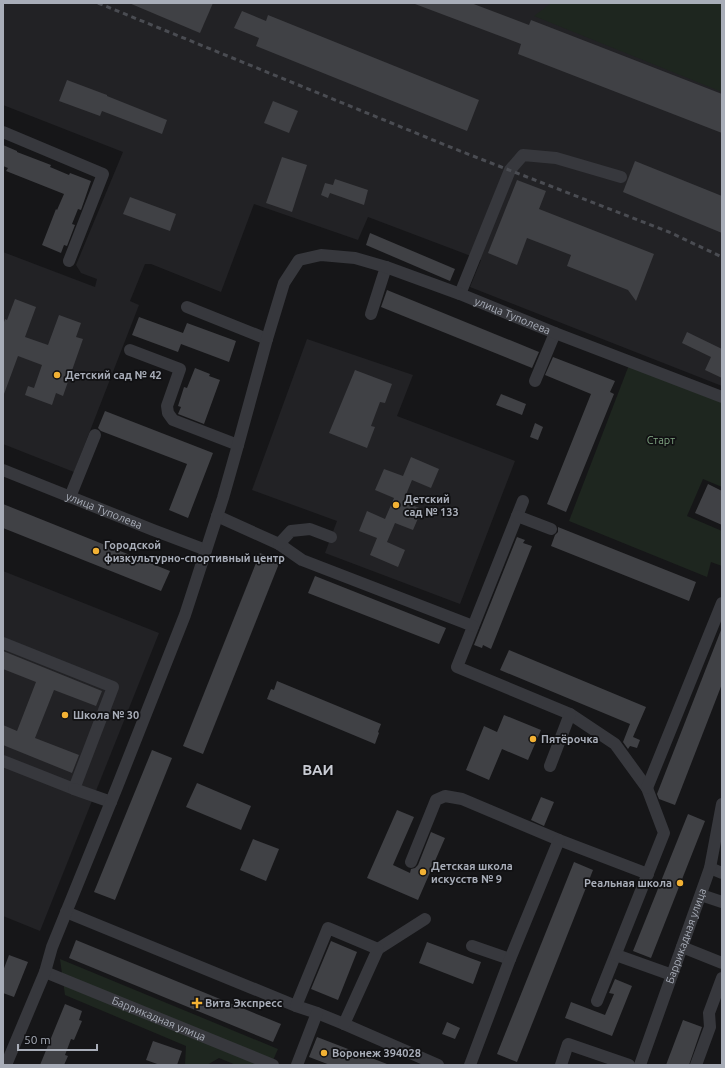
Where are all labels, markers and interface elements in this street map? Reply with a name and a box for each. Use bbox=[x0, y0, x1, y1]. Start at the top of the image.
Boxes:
street label: улица Туполева bbox=[473, 295, 552, 337]
place label: Детский сад № 42 bbox=[65, 369, 162, 381]
marker: Детский сад № 42 bbox=[52, 370, 62, 380]
park label: Старт bbox=[647, 434, 675, 446]
street label: улица Туполева bbox=[64, 490, 144, 531]
place label: Детский сад № 133 bbox=[404, 493, 459, 518]
marker: Детский сад № 133 bbox=[391, 500, 401, 510]
place label: Городской физкультурно-спортивный центр bbox=[104, 539, 285, 564]
marker: Городской физкультурно-спортивный центр bbox=[91, 546, 101, 556]
place label: Школа № 30 bbox=[73, 709, 139, 721]
marker: Школа № 30 bbox=[60, 710, 70, 720]
place label: Пятёрочка bbox=[541, 733, 599, 745]
marker: Пятёрочка bbox=[528, 734, 538, 744]
district label: ВАИ bbox=[302, 761, 334, 778]
place label: Детская школа искусств № 9 bbox=[431, 860, 513, 885]
marker: Детская школа искусств № 9 bbox=[418, 867, 428, 877]
place label: Реальная школа bbox=[584, 877, 672, 889]
marker: Реальная школа bbox=[675, 878, 685, 888]
street label: Баррикадная улица bbox=[663, 887, 708, 985]
street label: Баррикадная улица bbox=[110, 994, 208, 1043]
place label: Вита Экспресс bbox=[205, 997, 283, 1009]
marker: Вита Экспресс bbox=[192, 998, 202, 1008]
scale bar bbox=[18, 1026, 97, 1052]
text: 50 m bbox=[24, 1033, 51, 1046]
place label: Воронеж 394028 bbox=[332, 1047, 421, 1059]
marker: Воронеж 394028 bbox=[319, 1048, 329, 1058]

